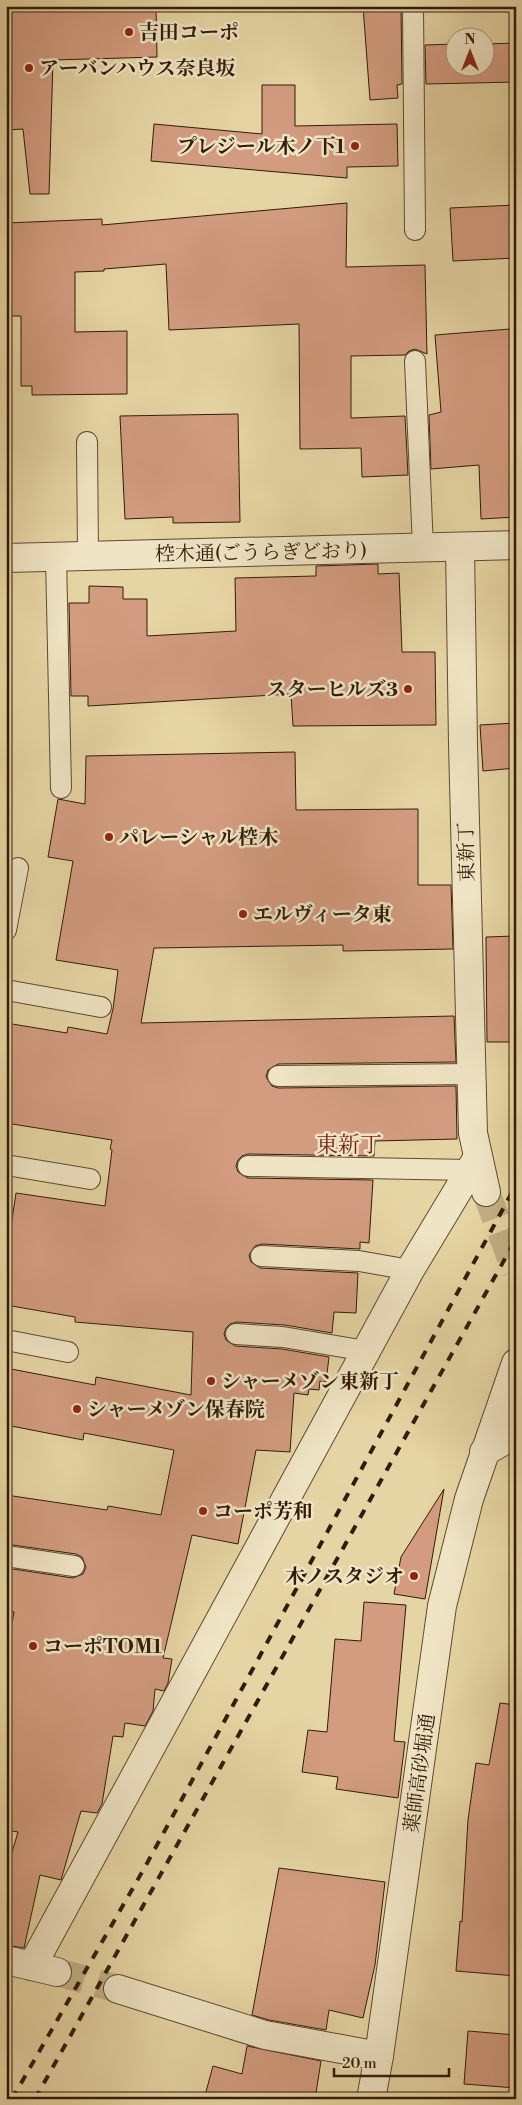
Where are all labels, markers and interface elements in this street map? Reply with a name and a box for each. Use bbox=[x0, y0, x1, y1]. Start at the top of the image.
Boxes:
place label: 吉田コーポ bbox=[139, 21, 239, 46]
marker: 吉田コーポ bbox=[123, 26, 135, 38]
north arrow bbox=[444, 28, 494, 78]
text: N bbox=[464, 31, 476, 49]
place label: アーバンハウス奈良坂 bbox=[39, 57, 235, 82]
marker: アーバンハウス奈良坂 bbox=[23, 62, 35, 74]
place label: プレジール木ノ下1 bbox=[177, 135, 345, 160]
marker: プレジール木ノ下1 bbox=[349, 140, 361, 152]
street label: 椌木通(ごうらぎどおり) bbox=[155, 539, 367, 568]
place label: スターヒルズ3 bbox=[267, 678, 398, 703]
marker: スターヒルズ3 bbox=[402, 683, 414, 695]
street label: 東新丁 bbox=[454, 822, 481, 882]
place label: パレーシャル椌木 bbox=[119, 826, 278, 851]
marker: パレーシャル椌木 bbox=[103, 831, 115, 843]
place label: エルヴィータ東 bbox=[253, 903, 392, 928]
marker: エルヴィータ東 bbox=[237, 908, 249, 920]
district label: 東新丁 bbox=[316, 1132, 382, 1159]
place label: シャーメゾン東新丁 bbox=[221, 1370, 399, 1395]
marker: シャーメゾン東新丁 bbox=[205, 1375, 217, 1387]
place label: シャーメゾン保春院 bbox=[87, 1398, 265, 1423]
marker: シャーメゾン保春院 bbox=[71, 1403, 83, 1415]
place label: コーポ芳和 bbox=[213, 1500, 313, 1525]
marker: コーポ芳和 bbox=[197, 1505, 209, 1517]
place label: 木ノスタジオ bbox=[285, 1565, 404, 1590]
marker: 木ノスタジオ bbox=[408, 1570, 420, 1582]
place label: コーポTOM1 bbox=[43, 1635, 162, 1660]
marker: コーポTOM1 bbox=[27, 1640, 39, 1652]
street label: 薬師高砂堀通 bbox=[400, 1712, 441, 1834]
scale bar bbox=[334, 2045, 450, 2077]
text: 20 m bbox=[342, 2054, 377, 2073]

